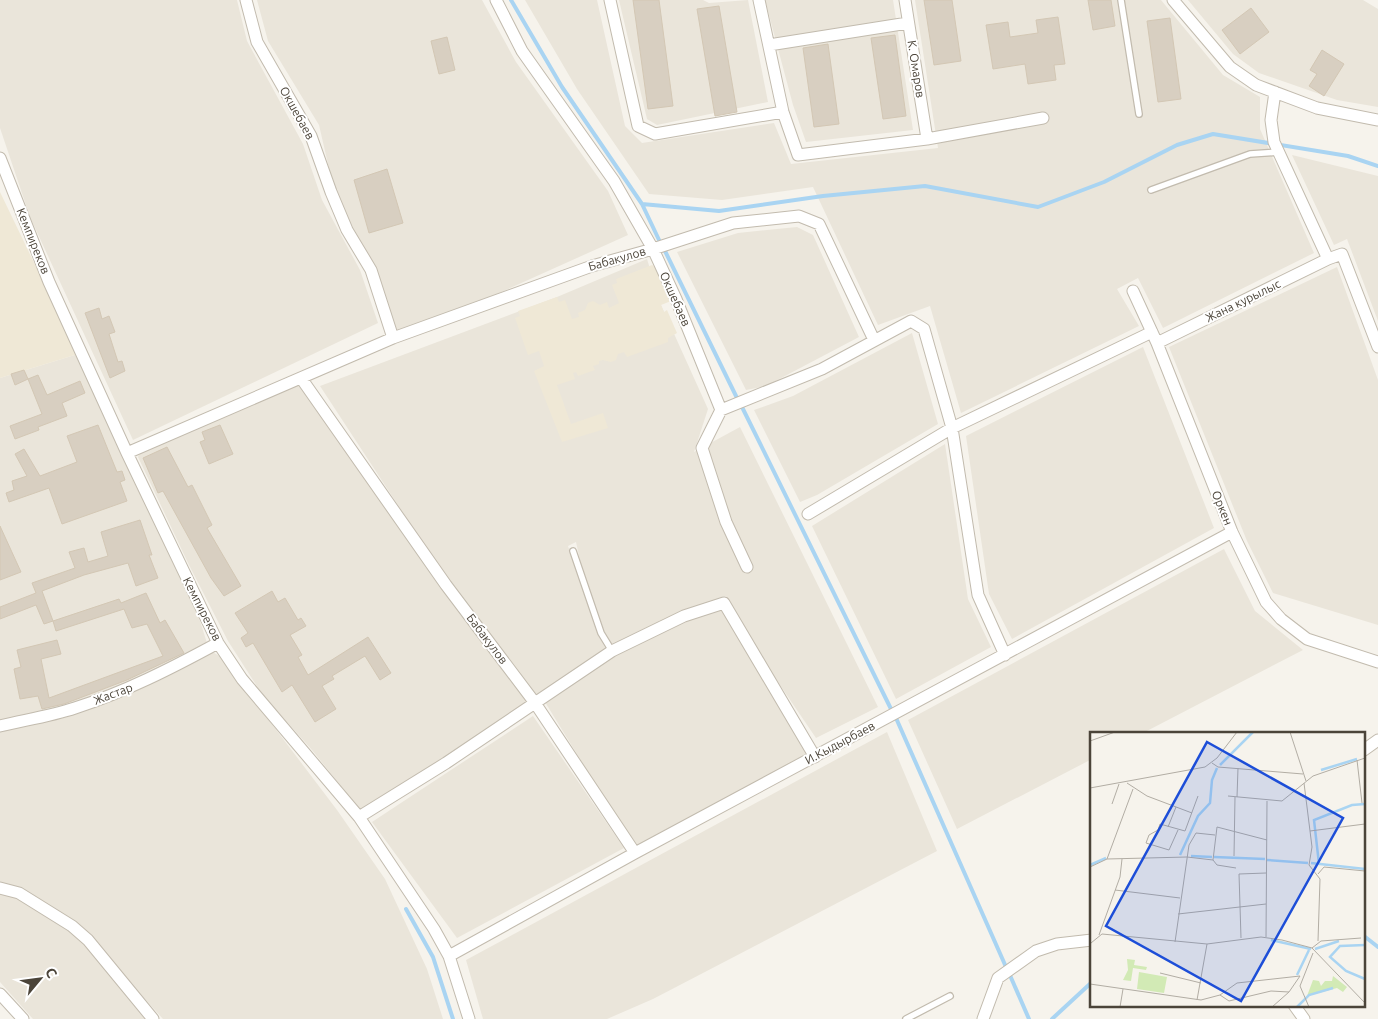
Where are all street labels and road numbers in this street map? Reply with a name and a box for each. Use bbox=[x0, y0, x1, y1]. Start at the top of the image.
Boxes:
street label: К. Омаров bbox=[906, 39, 927, 99]
street label: Окшебаев bbox=[278, 84, 317, 141]
street label: Кемпиреков bbox=[14, 206, 53, 276]
street label: Бабакулов bbox=[587, 244, 647, 273]
street label: Окшебаев bbox=[658, 270, 693, 328]
street label: Жана курылыс bbox=[1203, 277, 1283, 324]
street label: Оркен bbox=[1210, 489, 1235, 527]
street label: Кемпиреков bbox=[181, 575, 224, 643]
street label: Бабакулов bbox=[464, 611, 510, 666]
street label: Жастар bbox=[91, 680, 134, 707]
street label: И.Кыдырбаев bbox=[803, 719, 877, 766]

